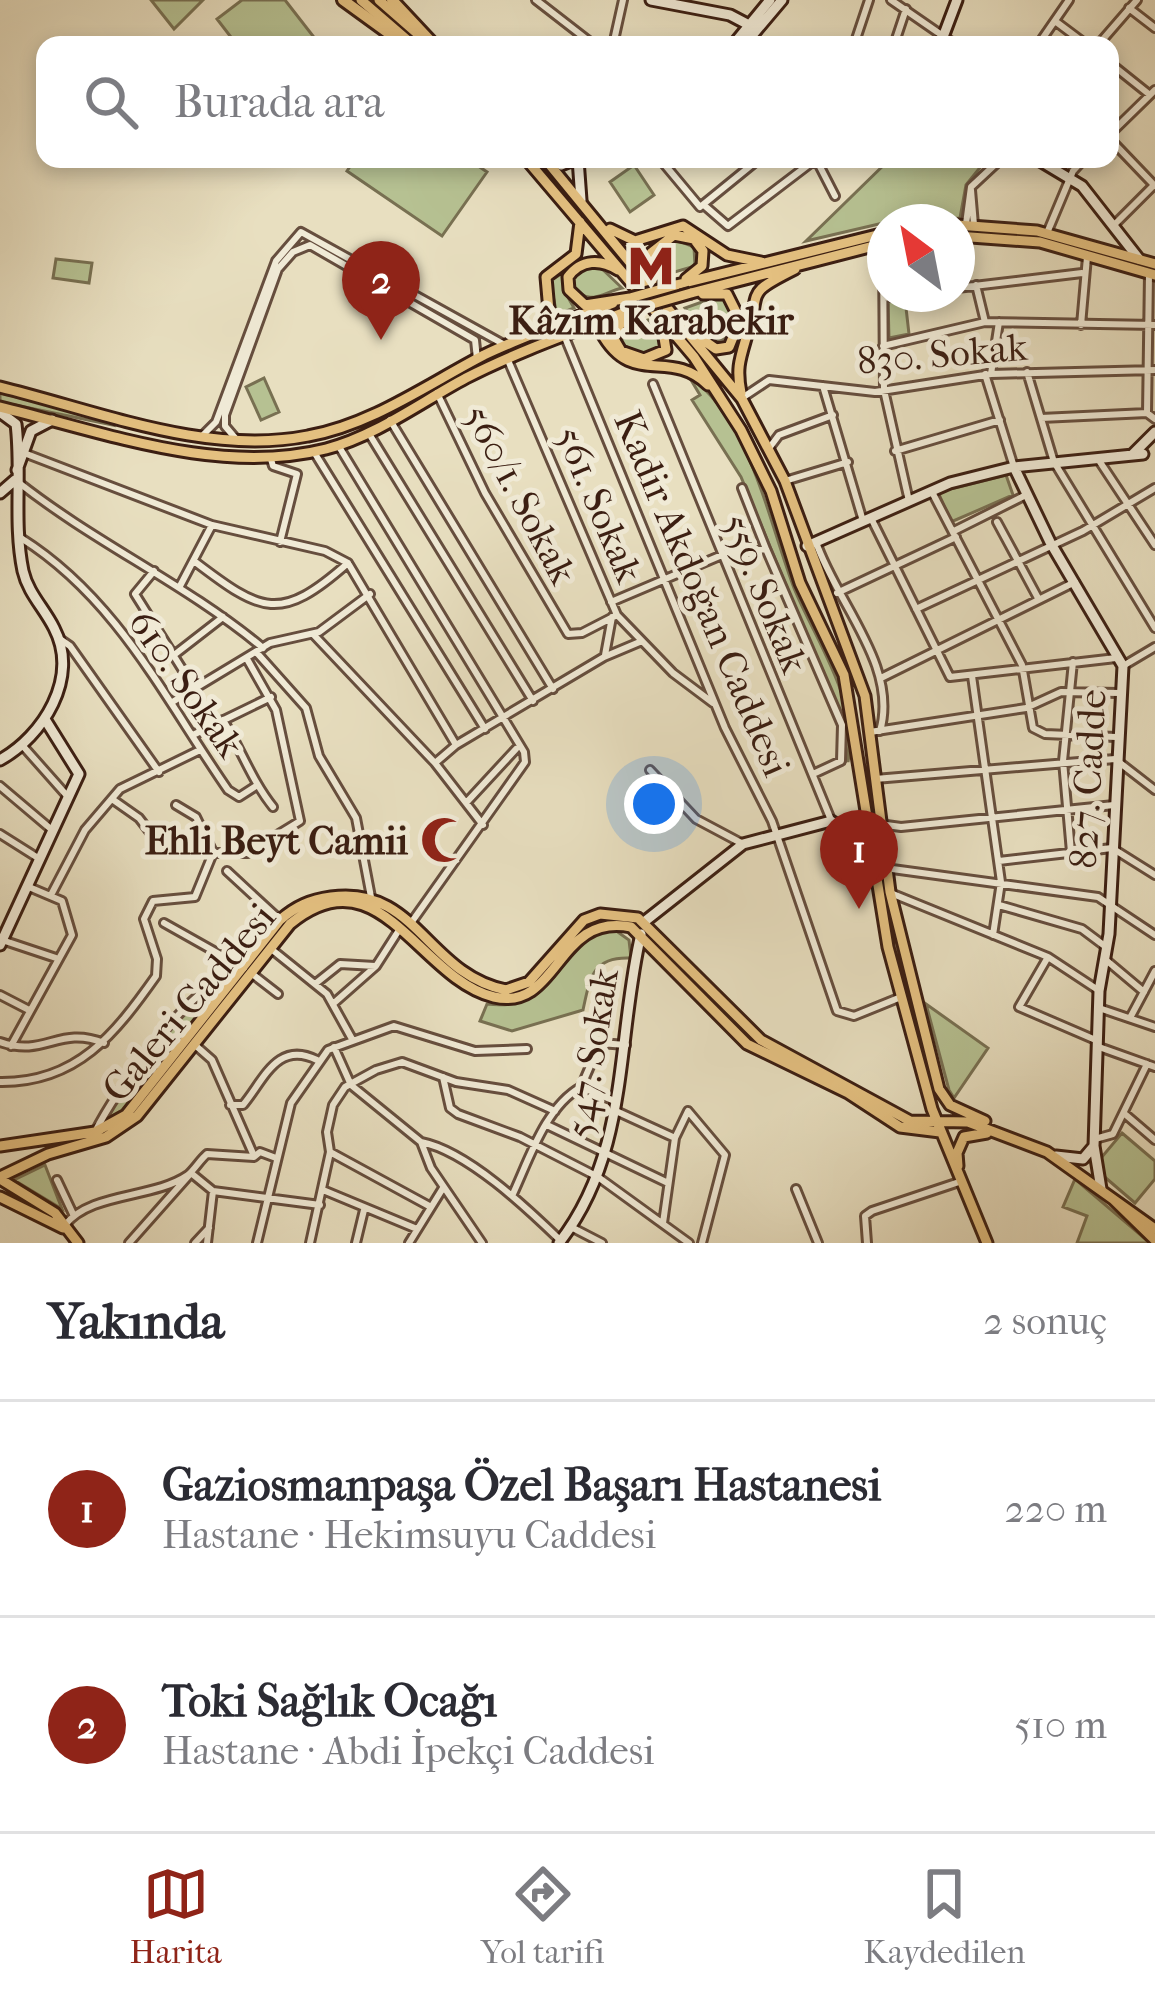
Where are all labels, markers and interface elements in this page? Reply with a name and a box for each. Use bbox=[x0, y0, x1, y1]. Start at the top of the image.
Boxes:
search box bbox=[36, 36, 1119, 168]
icon: search bbox=[78, 69, 144, 135]
text: Burada ara bbox=[174, 76, 384, 129]
north arrow bbox=[867, 204, 975, 312]
pin: 2 bbox=[342, 241, 420, 340]
metro station icon: Kâzım Karabekir bbox=[626, 241, 676, 291]
place label: Kâzım Karabekir bbox=[508, 298, 795, 344]
street label: 830. Sokak bbox=[855, 324, 1030, 384]
street label: 560/1. Sokak bbox=[454, 397, 587, 593]
street label: Kadir Akdoğan Caddesi bbox=[604, 404, 800, 783]
street label: 561. Sokak bbox=[546, 419, 653, 590]
street label: 559. Sokak bbox=[712, 507, 818, 681]
street label: 610. Sokak bbox=[119, 601, 254, 767]
street label: 827. Cadde bbox=[1060, 688, 1116, 870]
your location bbox=[624, 774, 684, 834]
pin: 1 bbox=[820, 810, 898, 909]
mosque icon: Ehli Beyt Camii bbox=[419, 815, 469, 865]
place label: Ehli Beyt Camii bbox=[145, 818, 408, 864]
street label: Galeri Caddesi bbox=[93, 894, 285, 1111]
street label: 547. Sokak bbox=[556, 964, 628, 1141]
text: Yakında bbox=[48, 1291, 224, 1351]
text: 2 sonuç bbox=[983, 1298, 1107, 1344]
text: Gaziosmanpaşa Özel Başarı Hastanesi bbox=[162, 1459, 881, 1512]
text: 1 bbox=[80, 1486, 94, 1532]
text: 220 m bbox=[1005, 1486, 1107, 1532]
text: Hastane · Hekimsuyu Caddesi bbox=[162, 1512, 656, 1558]
text: Toki Sağlık Ocağı bbox=[162, 1675, 497, 1728]
text: 2 bbox=[77, 1702, 97, 1748]
text: 510 m bbox=[1014, 1702, 1107, 1748]
text: Hastane · Abdi İpekçi Caddesi bbox=[162, 1728, 655, 1774]
tab: Harita bbox=[130, 1861, 222, 1972]
tab: Yol tarifi bbox=[481, 1861, 604, 1972]
tab: Kaydedilen bbox=[864, 1861, 1025, 1972]

